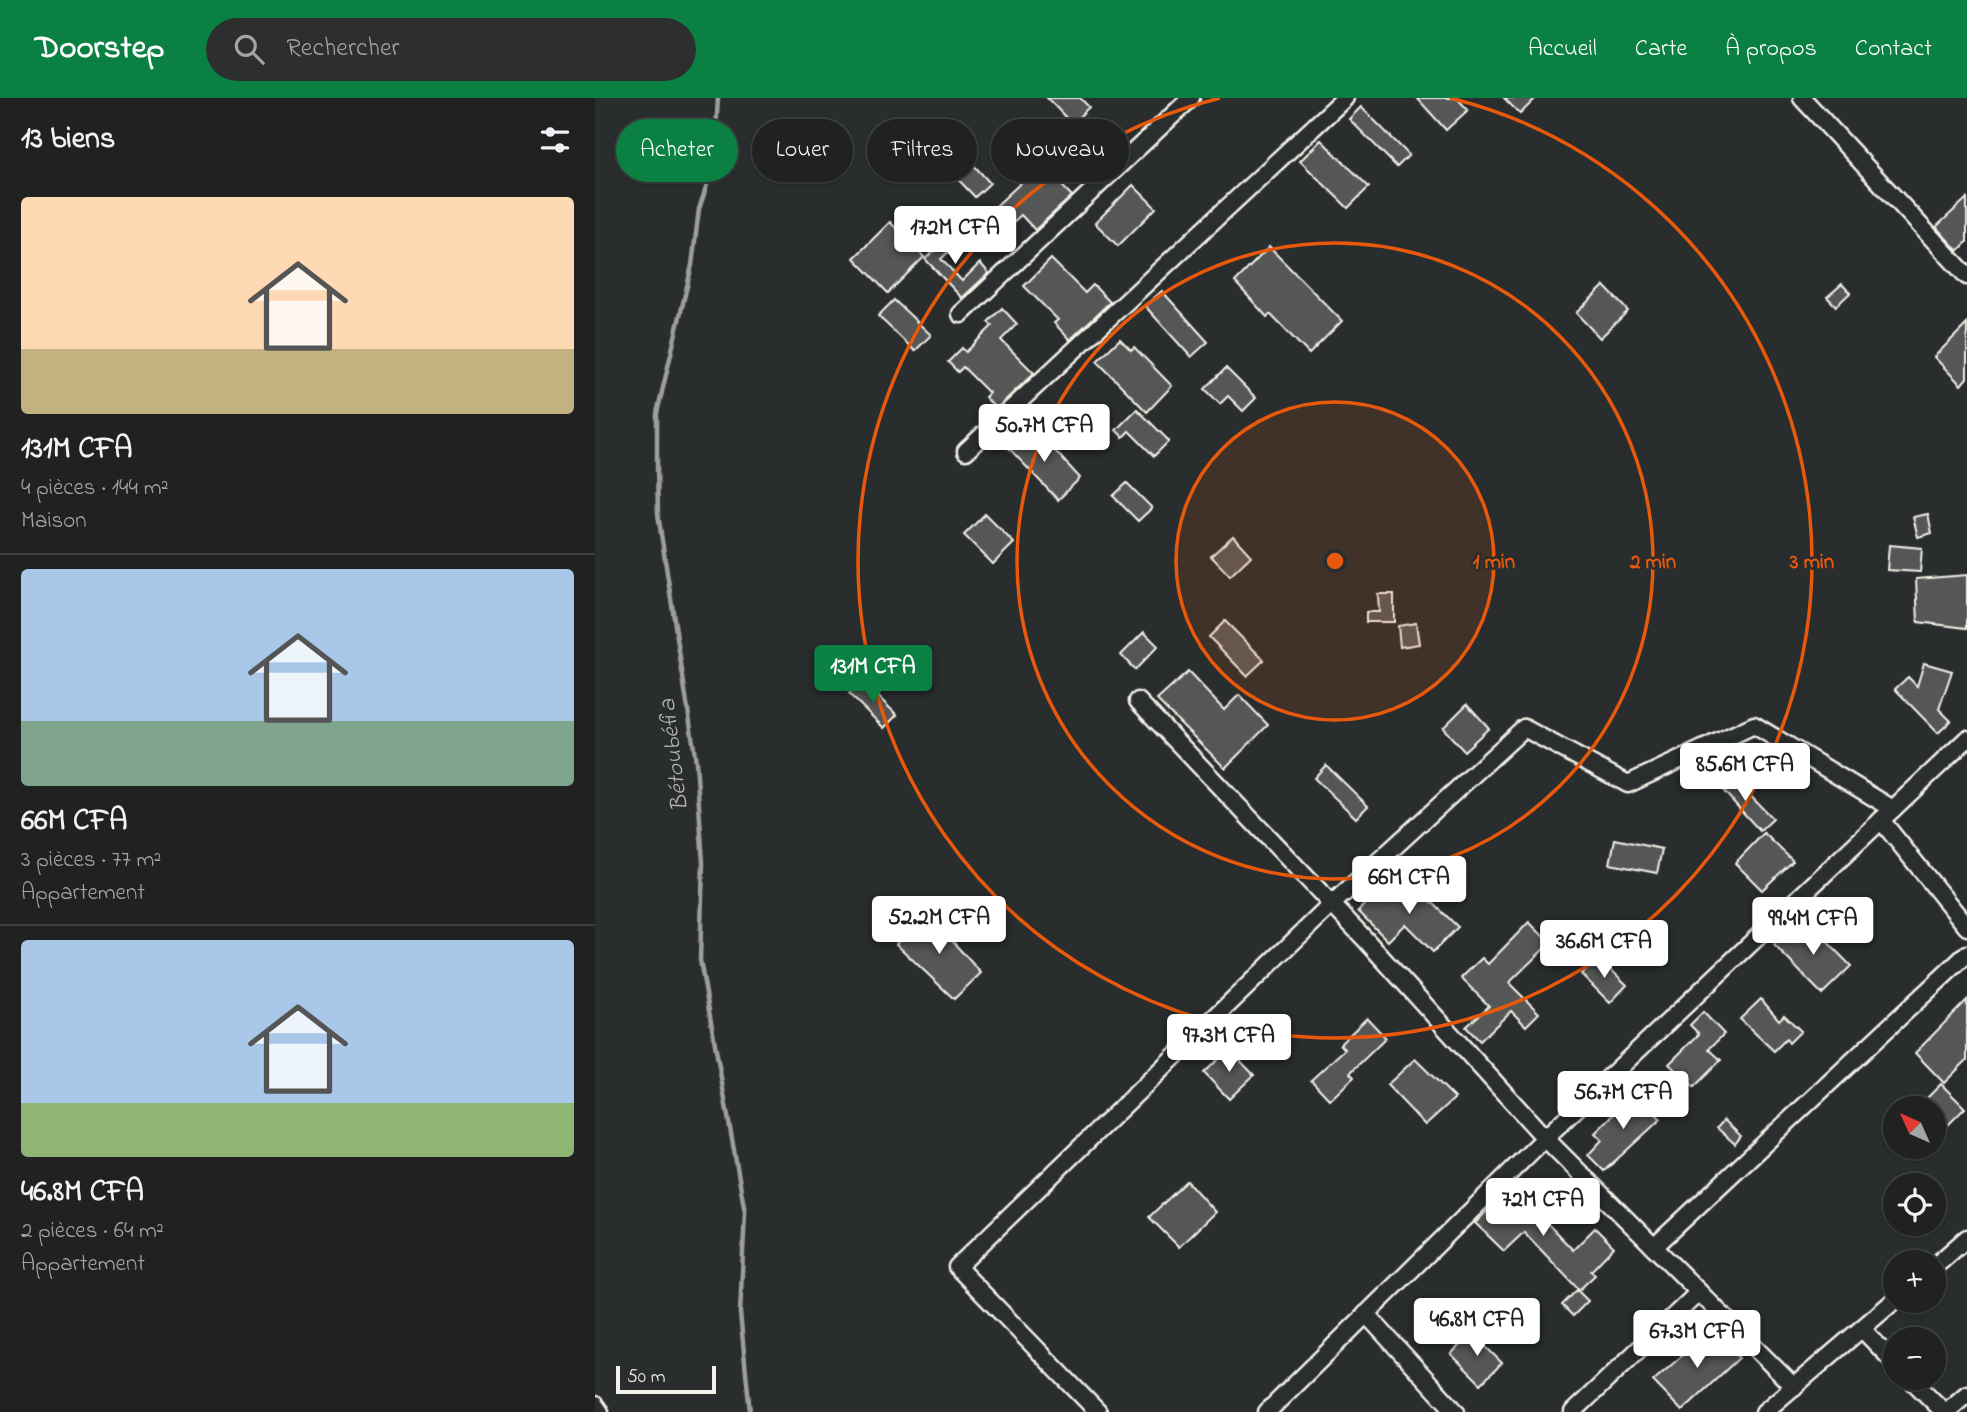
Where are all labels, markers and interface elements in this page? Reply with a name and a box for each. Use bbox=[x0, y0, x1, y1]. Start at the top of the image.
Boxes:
search box bbox=[206, 18, 696, 81]
text: Doorstep bbox=[35, 25, 164, 73]
icon: search bbox=[230, 30, 268, 68]
text: Rechercher bbox=[286, 30, 400, 68]
text: Accueil bbox=[1528, 32, 1597, 67]
text: Carte bbox=[1635, 32, 1687, 67]
text: À propos bbox=[1725, 32, 1817, 67]
text: Contact bbox=[1855, 32, 1932, 67]
text: 13 biens bbox=[21, 118, 115, 162]
chip: Acheter bbox=[616, 119, 738, 182]
chip: Louer bbox=[752, 119, 853, 182]
chip: Filtres bbox=[867, 119, 977, 182]
chip: Nouveau bbox=[991, 119, 1129, 182]
icon: filters bbox=[536, 121, 574, 159]
pin: 172M CFA bbox=[883, 206, 1027, 266]
text: 172M CFA bbox=[910, 212, 1000, 245]
icon: home bbox=[235, 243, 361, 369]
pin: 50.7M CFA bbox=[964, 404, 1124, 464]
text: 50.7M CFA bbox=[995, 410, 1093, 443]
text: 131M CFA bbox=[21, 428, 133, 472]
text: 4 pièces · 144 m² bbox=[21, 472, 169, 505]
text: Maison bbox=[21, 505, 87, 538]
text: 1 min bbox=[1473, 548, 1515, 578]
text: 2 min bbox=[1629, 548, 1676, 578]
text: 3 min bbox=[1789, 548, 1834, 578]
centre of rings bbox=[1323, 549, 1347, 573]
icon: home bbox=[235, 615, 361, 741]
pin: 131M CFA bbox=[801, 646, 945, 705]
text: 131M CFA bbox=[830, 651, 916, 684]
water label: Bétoubéfia bbox=[651, 696, 699, 813]
pin: 85.6M CFA bbox=[1665, 744, 1825, 803]
text: 85.6M CFA bbox=[1696, 749, 1794, 782]
text: 66M CFA bbox=[21, 800, 128, 844]
text: 3 pièces · 77 m² bbox=[21, 844, 161, 877]
pin: 66M CFA bbox=[1344, 856, 1474, 916]
text: 66M CFA bbox=[1368, 862, 1450, 895]
text: Appartement bbox=[21, 877, 145, 910]
pin: 52.2M CFA bbox=[859, 896, 1019, 956]
pin: 99.4M CFA bbox=[1733, 898, 1893, 957]
text: 52.2M CFA bbox=[888, 902, 990, 935]
text: 99.4M CFA bbox=[1768, 903, 1858, 936]
pin: 36.6M CFA bbox=[1524, 920, 1684, 980]
text: 36.6M CFA bbox=[1556, 926, 1652, 959]
icon: home bbox=[235, 986, 361, 1112]
pin: 97.3M CFA bbox=[1149, 1014, 1309, 1074]
text: 97.3M CFA bbox=[1183, 1020, 1275, 1053]
pin: 56.7M CFA bbox=[1543, 1072, 1703, 1131]
text: 56.7M CFA bbox=[1574, 1077, 1672, 1110]
north arrow bbox=[1883, 1096, 1946, 1158]
map controls bbox=[1883, 1096, 1946, 1390]
text: 46.8M CFA bbox=[21, 1171, 144, 1215]
button: locate bbox=[1883, 1173, 1946, 1236]
pin: 72M CFA bbox=[1478, 1178, 1608, 1238]
text: 72M CFA bbox=[1502, 1184, 1584, 1217]
text: 2 pièces · 64 m² bbox=[21, 1215, 164, 1248]
text: Appartement bbox=[21, 1248, 145, 1281]
button: + bbox=[1883, 1250, 1946, 1313]
pin: 46.8M CFA bbox=[1397, 1298, 1557, 1358]
text: 46.8M CFA bbox=[1430, 1304, 1524, 1337]
pin: 67.3M CFA bbox=[1617, 1310, 1777, 1370]
text: 67.3M CFA bbox=[1649, 1316, 1745, 1349]
button: − bbox=[1883, 1327, 1946, 1390]
scale bar bbox=[616, 1363, 716, 1395]
text: 50 m bbox=[627, 1364, 666, 1391]

